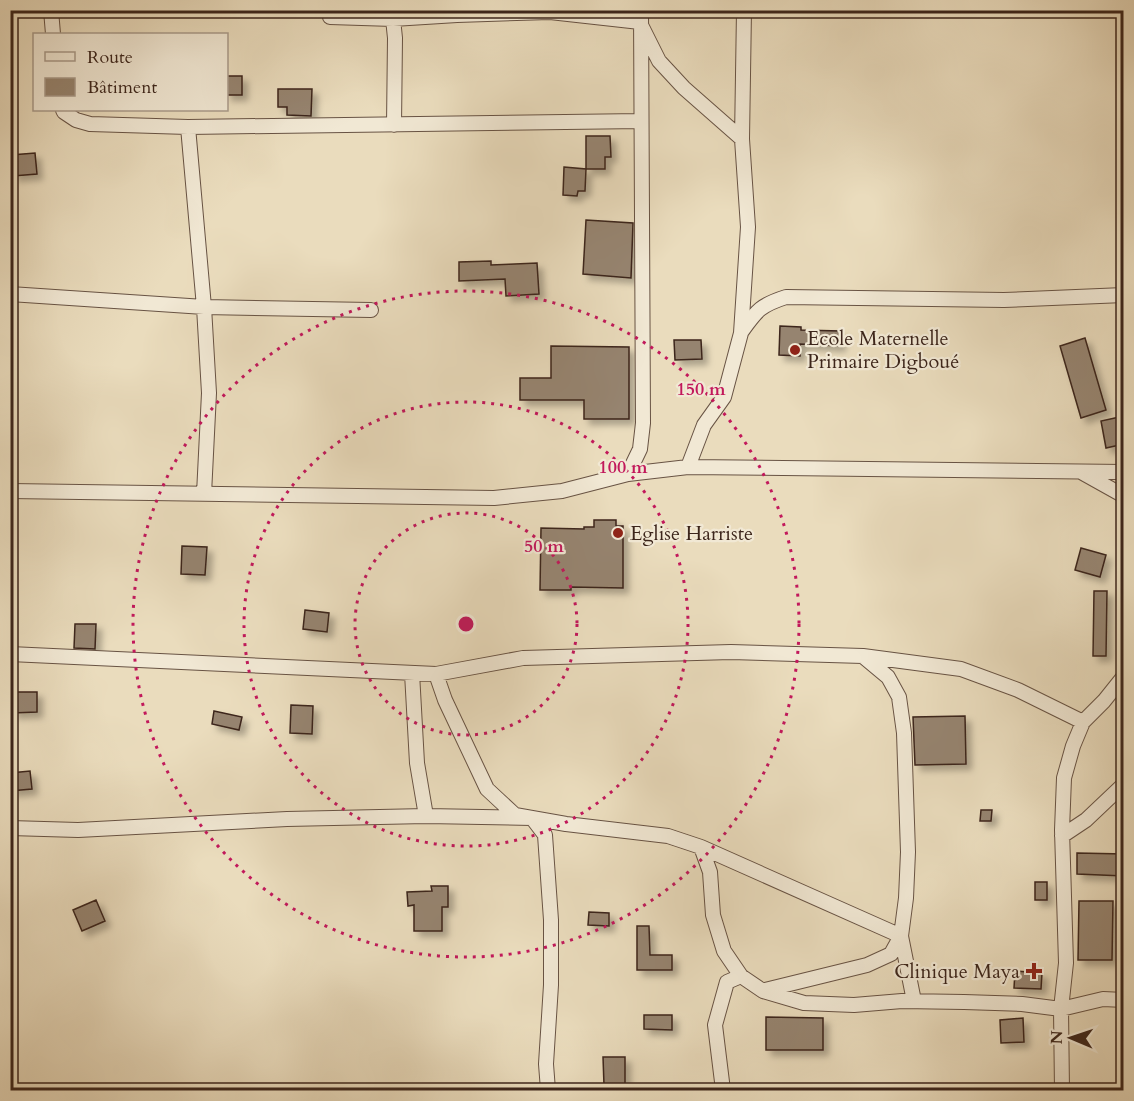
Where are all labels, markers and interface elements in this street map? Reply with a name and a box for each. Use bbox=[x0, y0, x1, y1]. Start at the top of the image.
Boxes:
legend bbox=[33, 33, 228, 111]
text: Route bbox=[87, 45, 133, 70]
text: Bâtiment bbox=[87, 75, 157, 100]
place label: Ecole Maternelle Primaire Digboué bbox=[807, 325, 959, 375]
marker: Ecole Maternelle Primaire Digboué bbox=[788, 343, 802, 357]
text: 150 m bbox=[676, 377, 726, 402]
text: 100 m bbox=[598, 455, 648, 480]
place label: Eglise Harriste bbox=[630, 520, 753, 547]
marker: Eglise Harriste bbox=[611, 526, 625, 540]
text: 50 m bbox=[524, 534, 564, 559]
centre of rings bbox=[456, 614, 476, 634]
place label: Clinique Maya bbox=[894, 958, 1020, 985]
marker: Clinique Maya bbox=[1025, 962, 1043, 980]
north arrow bbox=[1041, 1008, 1101, 1068]
text: N bbox=[1046, 1030, 1068, 1045]

